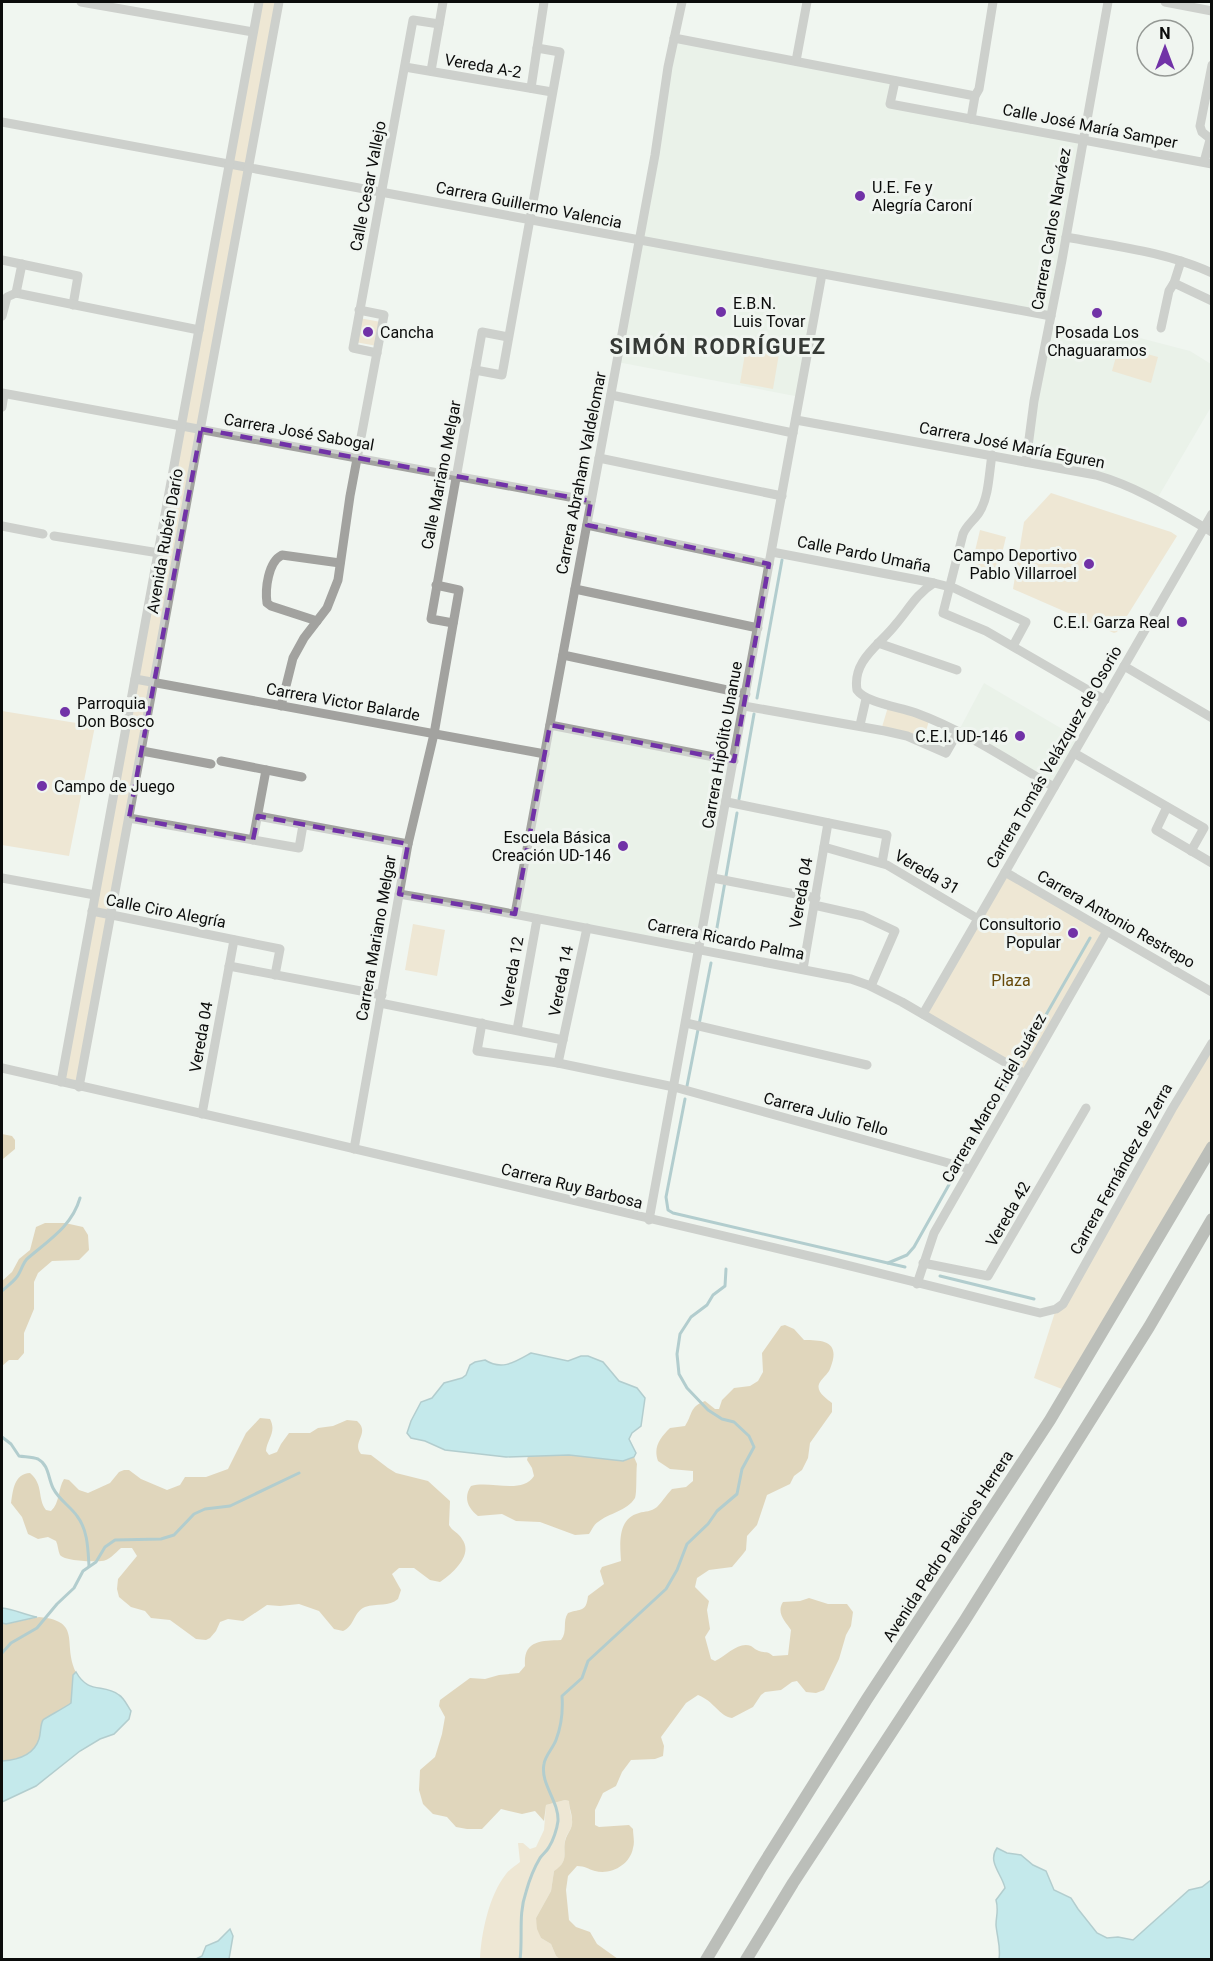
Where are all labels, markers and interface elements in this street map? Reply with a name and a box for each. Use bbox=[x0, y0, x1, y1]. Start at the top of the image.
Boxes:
north arrow bbox=[1135, 18, 1195, 78]
text: N bbox=[1159, 24, 1171, 43]
street label: Vereda A-2 bbox=[443, 50, 523, 82]
street label: Calle José María Samper bbox=[1001, 100, 1180, 152]
street label: Calle Cesar Vallejo bbox=[346, 119, 390, 253]
street label: Carrera Carlos Narváez bbox=[1027, 146, 1075, 312]
street label: Carrera Guillermo Valencia bbox=[434, 178, 624, 232]
place label: U.E. Fe y Alegría Caroní bbox=[872, 178, 973, 215]
marker: U.E. Fe y Alegría Caroní bbox=[853, 189, 867, 203]
place label: E.B.N. Luis Tovar bbox=[733, 294, 806, 331]
marker: E.B.N. Luis Tovar bbox=[714, 305, 728, 319]
marker: Posada Los Chaguaramos bbox=[1090, 306, 1104, 320]
place label: Cancha bbox=[380, 323, 434, 342]
place label: Posada Los Chaguaramos bbox=[1047, 323, 1147, 360]
marker: Cancha bbox=[361, 325, 375, 339]
district label: SIMÓN RODRÍGUEZ bbox=[609, 333, 827, 359]
street label: Carrera Abraham Valdelomar bbox=[552, 370, 610, 576]
street label: Calle Mariano Melgar bbox=[417, 398, 465, 551]
street label: Carrera José Sabogal bbox=[222, 409, 376, 455]
street label: Carrera José María Eguren bbox=[918, 418, 1106, 472]
street label: Avenida Rubén Darío bbox=[143, 467, 187, 615]
street label: Calle Pardo Umaña bbox=[795, 532, 933, 576]
place label: Campo Deportivo Pablo Villarroel bbox=[953, 546, 1077, 583]
marker: Campo Deportivo Pablo Villarroel bbox=[1082, 557, 1096, 571]
place label: C.E.I. Garza Real bbox=[1053, 613, 1170, 632]
marker: C.E.I. Garza Real bbox=[1175, 615, 1189, 629]
street label: Carrera Tomás Velázquez de Osorio bbox=[982, 642, 1126, 872]
street label: Carrera Hipólito Unanue bbox=[698, 660, 746, 830]
street label: Carrera Victor Balarde bbox=[264, 679, 422, 725]
place label: Parroquia Don Bosco bbox=[77, 694, 154, 731]
marker: Parroquia Don Bosco bbox=[58, 705, 72, 719]
place label: C.E.I. UD-146 bbox=[915, 727, 1008, 746]
marker: C.E.I. UD-146 bbox=[1013, 729, 1027, 743]
place label: Campo de Juego bbox=[54, 777, 175, 796]
marker: Campo de Juego bbox=[35, 779, 49, 793]
place label: Escuela Básica Creación UD-146 bbox=[492, 828, 611, 865]
marker: Escuela Básica Creación UD-146 bbox=[616, 839, 630, 853]
street label: Vereda 31 bbox=[891, 846, 963, 898]
street label: Carrera Mariano Melgar bbox=[352, 853, 400, 1022]
street label: Vereda 04 bbox=[785, 856, 817, 930]
street label: Carrera Antonio Restrepo bbox=[1034, 866, 1198, 972]
street label: Calle Ciro Alegría bbox=[104, 890, 228, 932]
street label: Carrera Ricardo Palma bbox=[646, 914, 806, 964]
place label: Consultorio Popular bbox=[979, 915, 1062, 952]
marker: Consultorio Popular bbox=[1066, 926, 1080, 940]
street label: Vereda 12 bbox=[496, 935, 528, 1009]
street label: Vereda 14 bbox=[545, 944, 577, 1018]
park label: Plaza bbox=[991, 971, 1031, 990]
street label: Vereda 04 bbox=[185, 1000, 217, 1074]
street label: Carrera Marco Fidel Suárez bbox=[938, 1010, 1050, 1186]
street label: Carrera Fernández de Zerra bbox=[1066, 1080, 1176, 1258]
street label: Carrera Julio Tello bbox=[762, 1088, 890, 1140]
street label: Carrera Ruy Barbosa bbox=[499, 1159, 645, 1213]
street label: Vereda 42 bbox=[982, 1178, 1034, 1250]
street label: Avenida Pedro Palacios Herrera bbox=[879, 1447, 1017, 1645]

